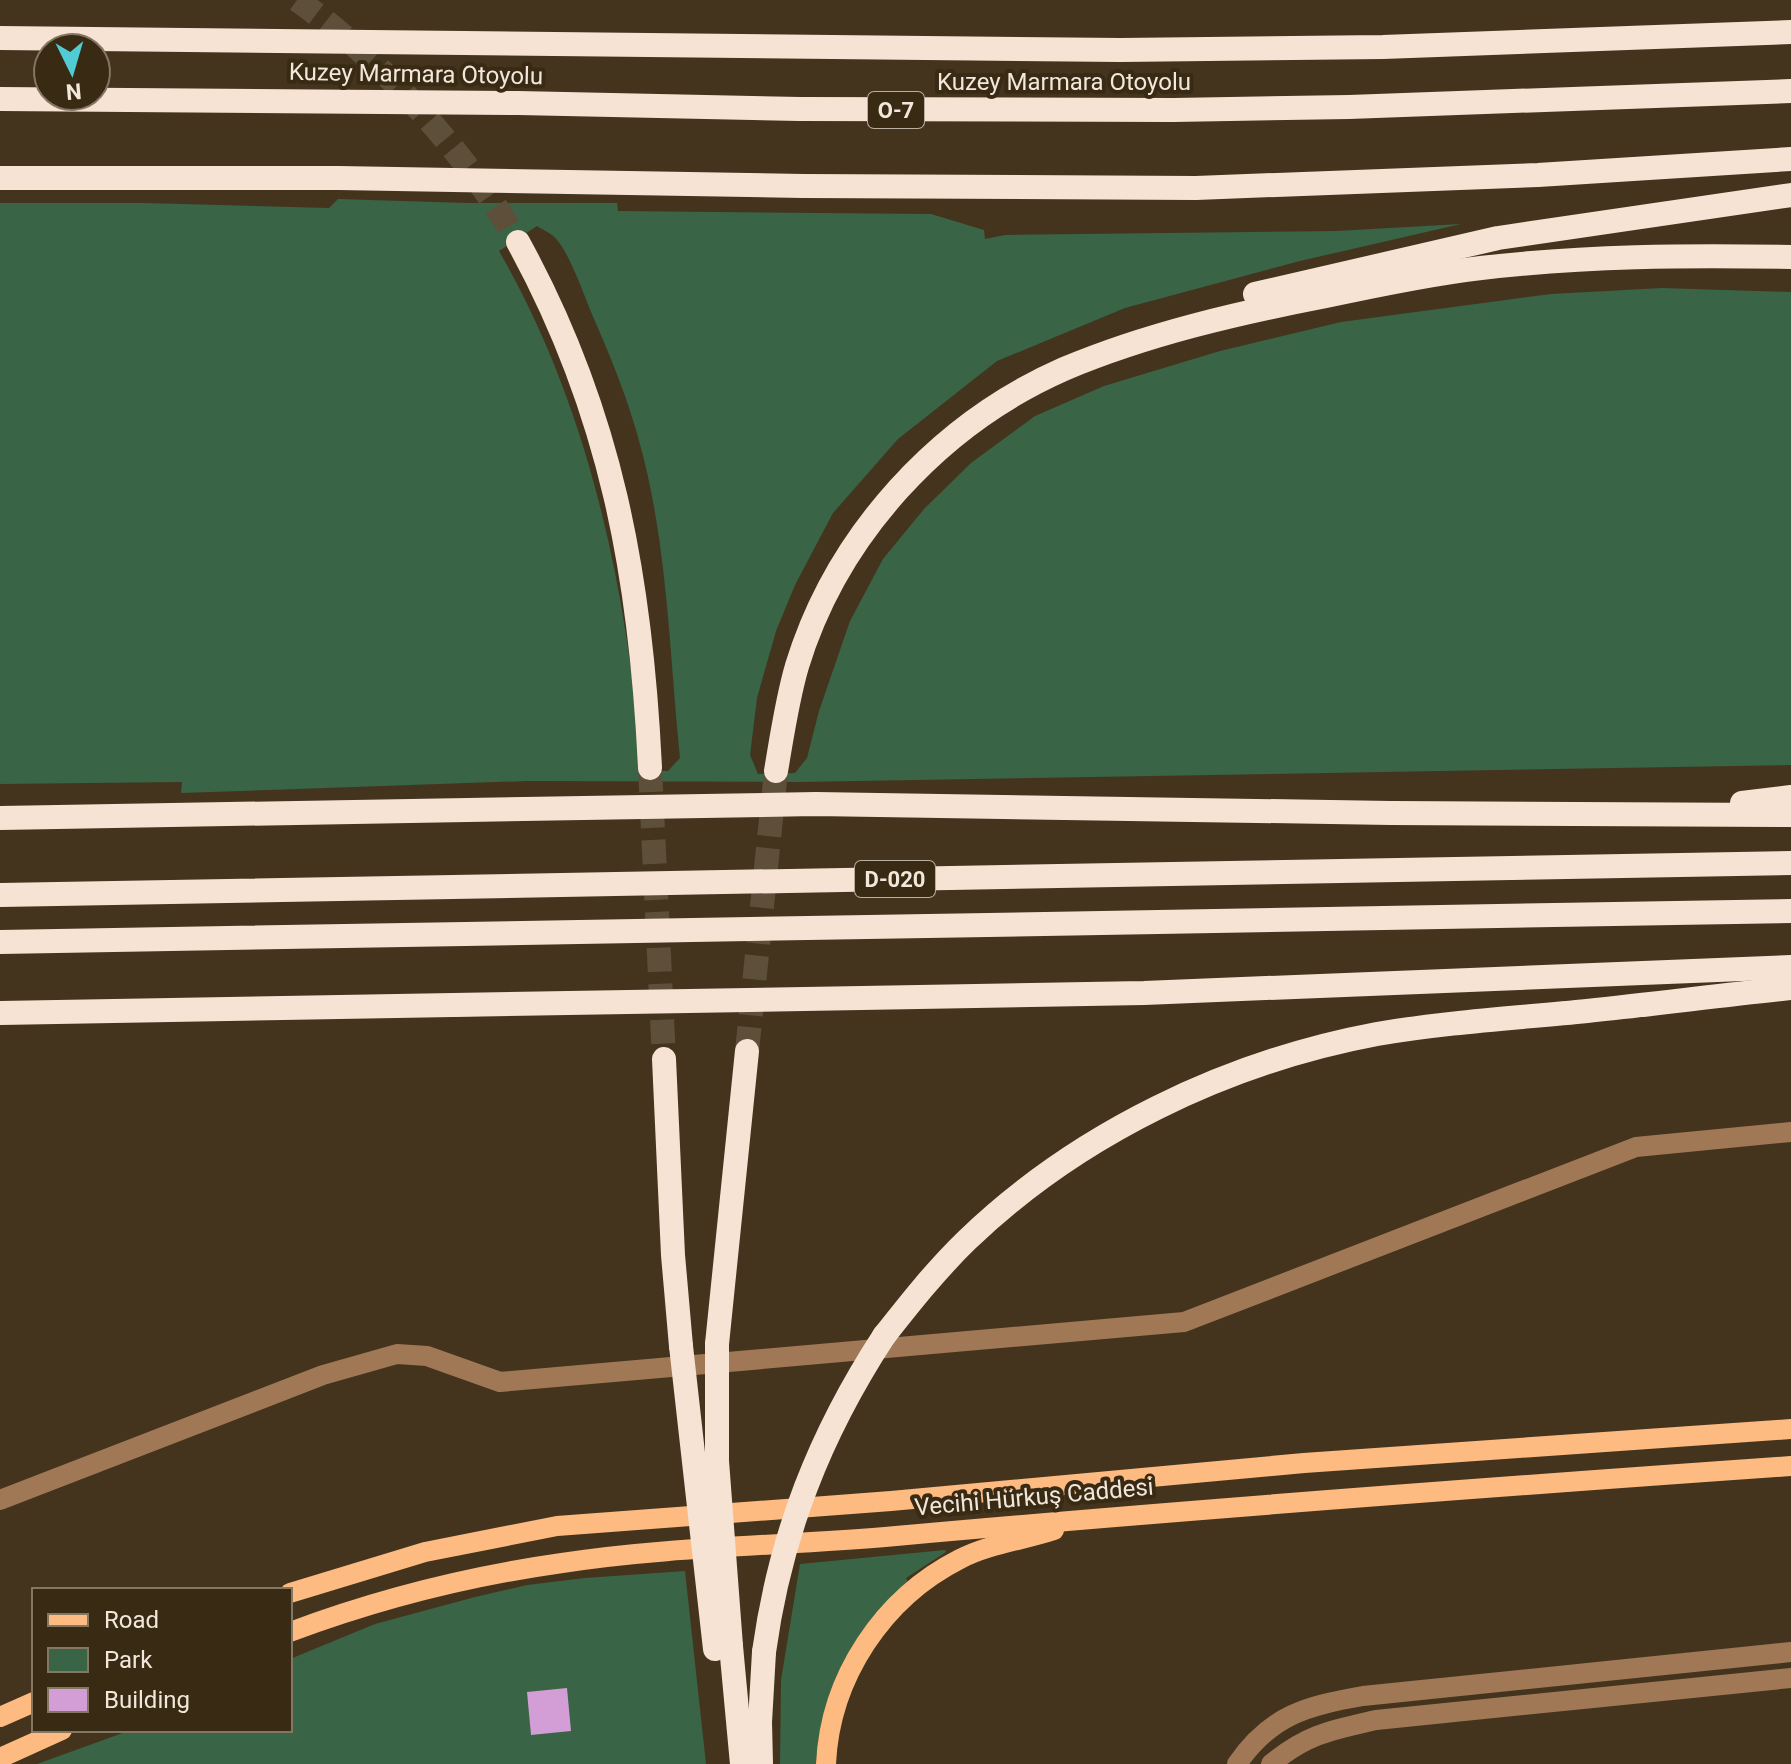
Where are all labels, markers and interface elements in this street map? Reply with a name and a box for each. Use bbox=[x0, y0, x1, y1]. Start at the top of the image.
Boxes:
north arrow bbox=[32, 32, 112, 112]
street label: Kuzey Marmara Otoyolu bbox=[289, 58, 543, 90]
street label: Kuzey Marmara Otoyolu bbox=[937, 68, 1191, 96]
text: N bbox=[65, 78, 83, 105]
road number: O-7 bbox=[868, 92, 924, 128]
road number: D-020 bbox=[855, 861, 935, 897]
street label: Vecihi Hürkuş Caddesi bbox=[913, 1473, 1155, 1521]
legend bbox=[32, 1588, 292, 1732]
text: Road bbox=[104, 1606, 159, 1634]
text: Park bbox=[104, 1646, 153, 1674]
text: Building bbox=[104, 1686, 190, 1714]

